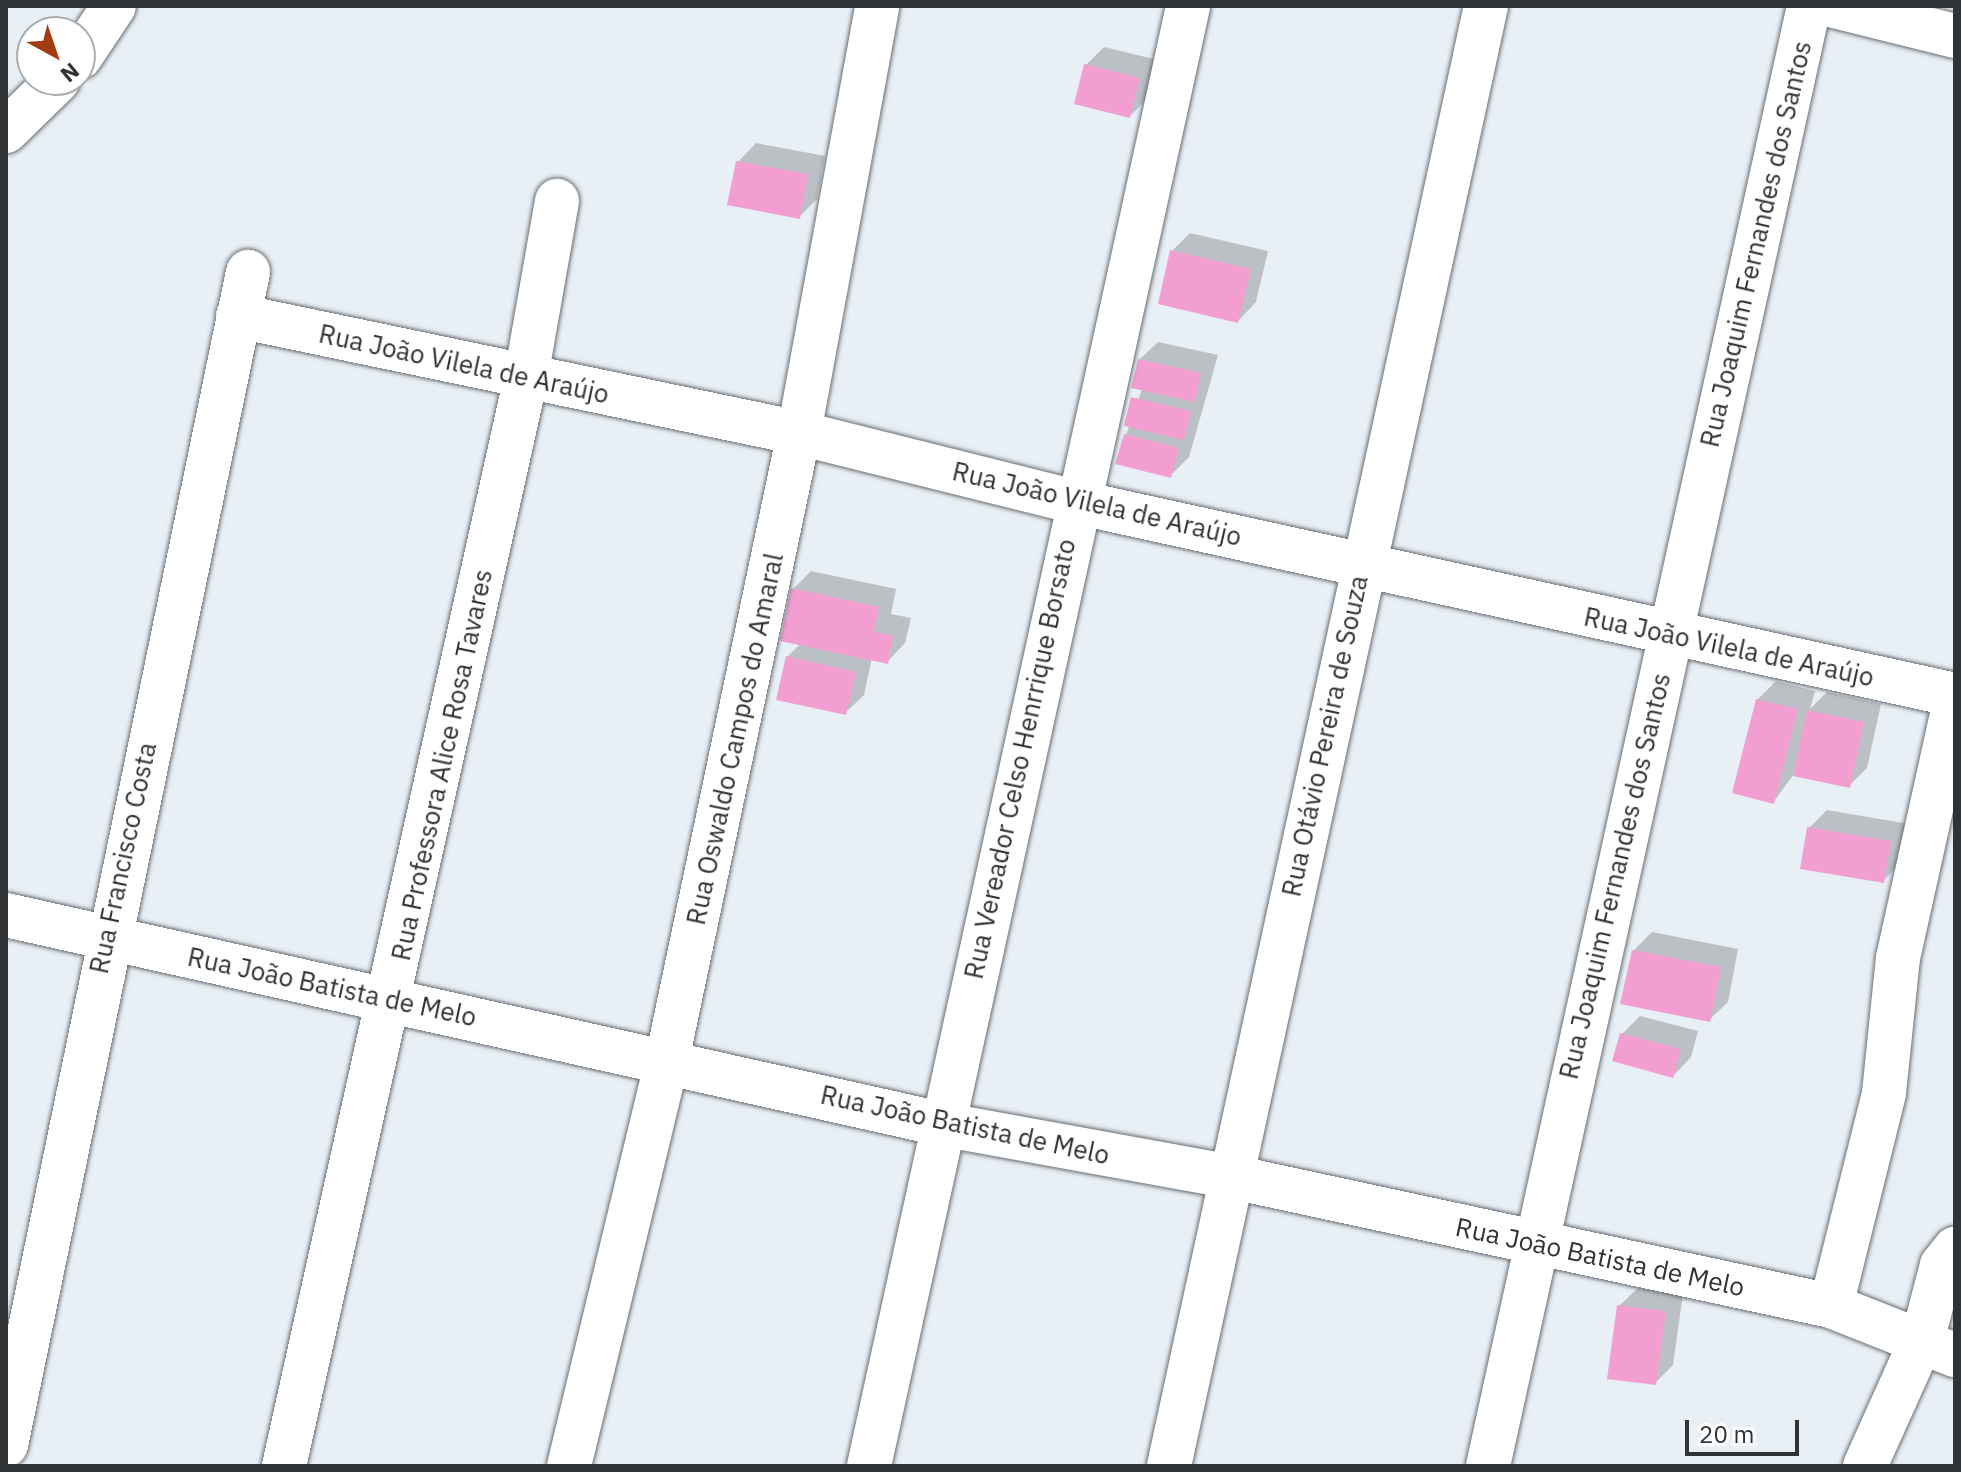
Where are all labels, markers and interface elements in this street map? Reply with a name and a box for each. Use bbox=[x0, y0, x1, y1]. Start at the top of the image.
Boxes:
north arrow bbox=[16, 16, 96, 96]
street label: Rua Joaquim Fernandes dos Santos bbox=[1694, 38, 1818, 450]
text: N bbox=[55, 57, 86, 89]
street label: Rua João Vilela de Araújo bbox=[316, 318, 612, 410]
street label: Rua João Vilela de Araújo bbox=[949, 456, 1245, 552]
street label: Rua Vereador Celso Henrrique Borsato bbox=[958, 536, 1082, 982]
street label: Rua Oswaldo Campos do Amaral bbox=[680, 550, 790, 928]
street label: Rua Professora Alice Rosa Tavares bbox=[385, 567, 499, 963]
street label: Rua Otávio Pereira de Souza bbox=[1276, 573, 1374, 899]
street label: Rua João Vilela de Araújo bbox=[1581, 601, 1877, 693]
street label: Rua Joaquim Fernandes dos Santos bbox=[1553, 670, 1677, 1082]
street label: Rua Francisco Costa bbox=[83, 740, 163, 976]
street label: Rua João Batista de Melo bbox=[185, 941, 479, 1033]
street label: Rua João Batista de Melo bbox=[818, 1079, 1112, 1171]
street label: Rua João Batista de Melo bbox=[1453, 1211, 1747, 1303]
scale bar bbox=[1689, 1404, 1803, 1454]
text: 20 m bbox=[1699, 1418, 1754, 1450]

